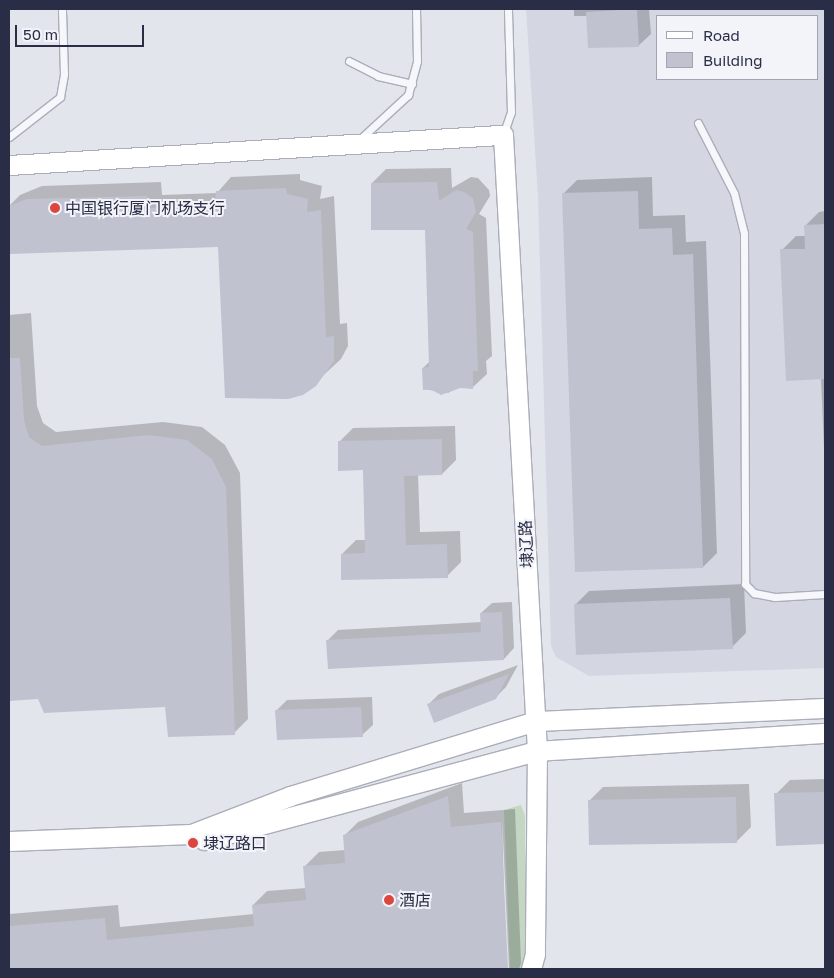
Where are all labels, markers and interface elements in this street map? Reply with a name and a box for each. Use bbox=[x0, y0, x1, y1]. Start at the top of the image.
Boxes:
scale bar bbox=[18, 15, 146, 47]
legend bbox=[656, 15, 819, 80]
text: 50 m bbox=[23, 25, 58, 43]
text: Road bbox=[703, 26, 740, 44]
text: Building bbox=[703, 51, 763, 69]
place label: 中国银行厦门机场支行 bbox=[65, 198, 225, 218]
marker: 中国银行厦门机场支行 bbox=[49, 202, 61, 214]
street label: 埭辽路 bbox=[515, 520, 537, 568]
place label: 埭辽路口 bbox=[203, 833, 267, 853]
marker: 埭辽路口 bbox=[187, 837, 199, 849]
place label: 酒店 bbox=[399, 890, 431, 910]
marker: 酒店 bbox=[383, 894, 395, 906]

